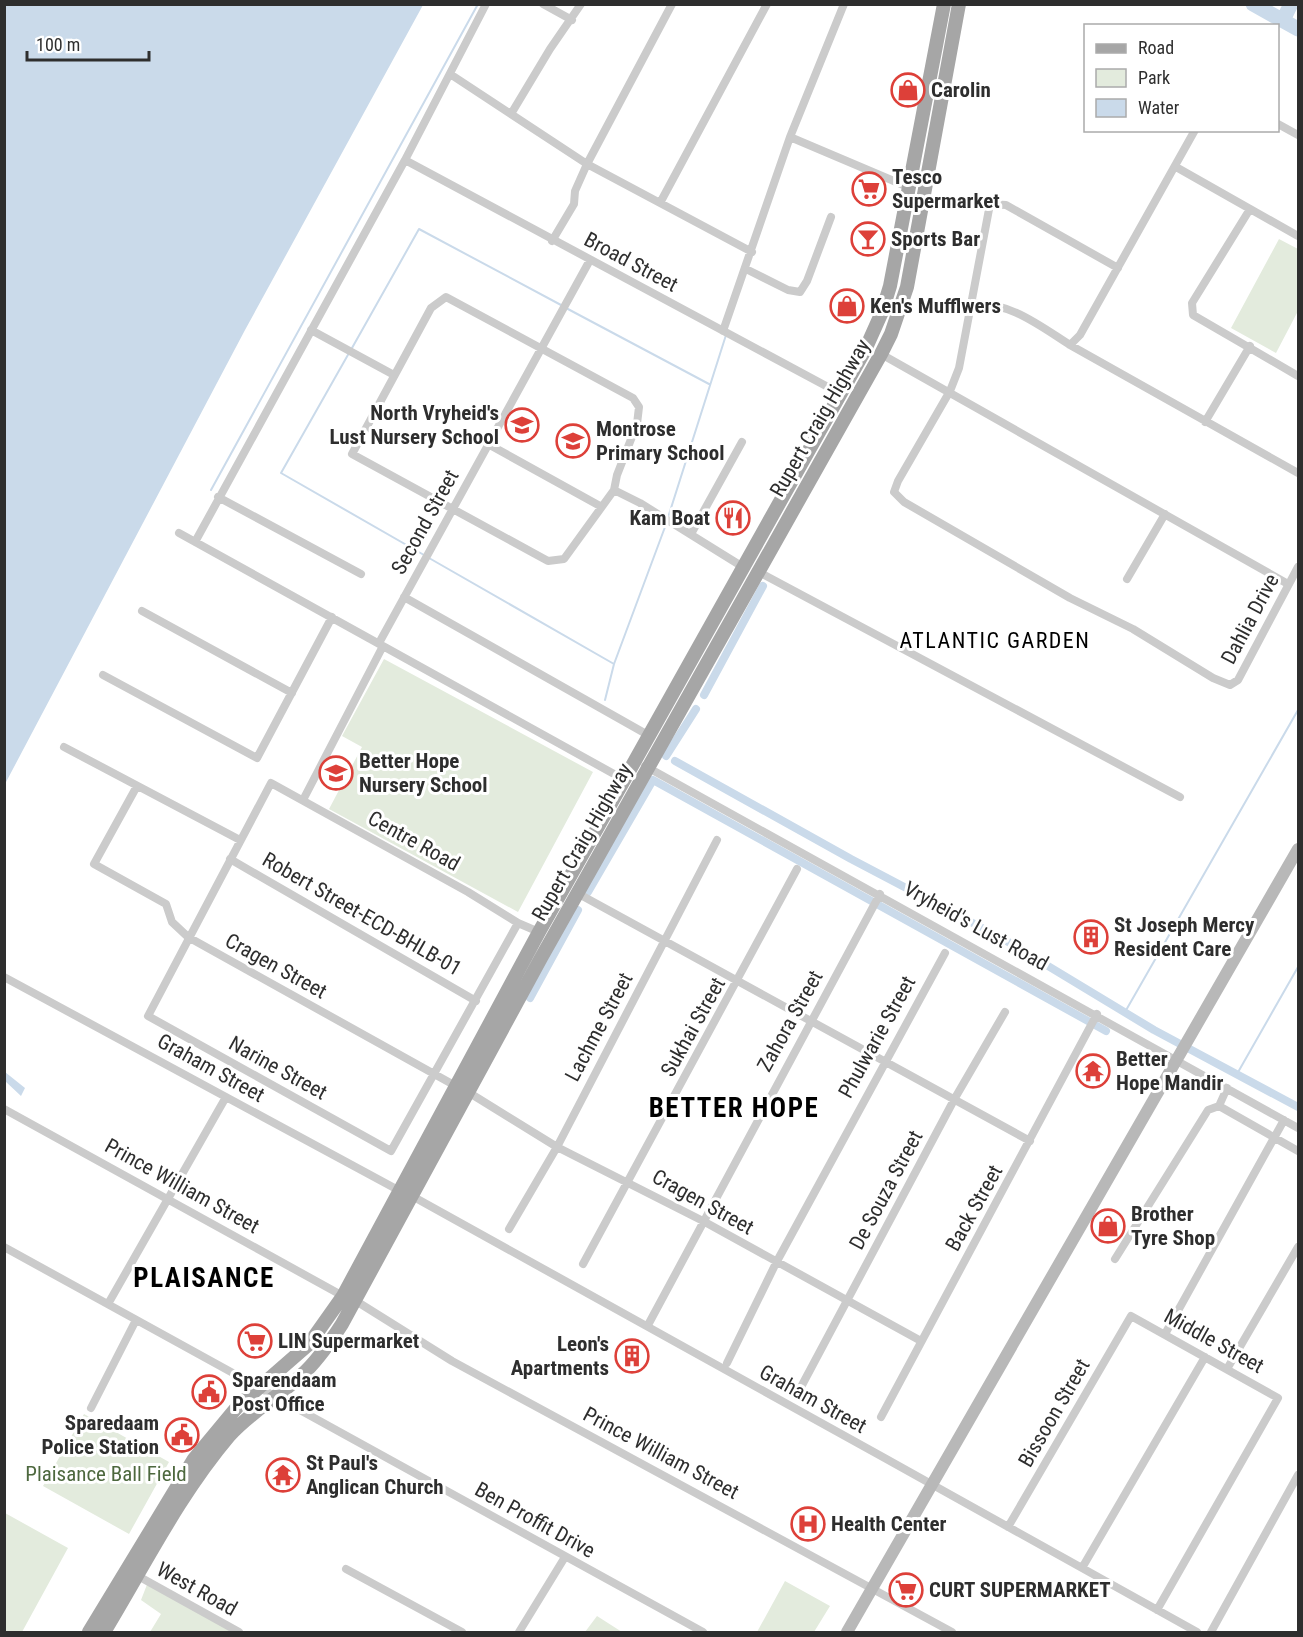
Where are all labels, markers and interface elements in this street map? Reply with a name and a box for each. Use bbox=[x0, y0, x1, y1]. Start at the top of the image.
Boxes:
scale bar bbox=[27, 24, 148, 62]
legend bbox=[1084, 24, 1279, 132]
text: 100 m bbox=[36, 34, 80, 55]
text: Road bbox=[1138, 37, 1174, 58]
text: Park bbox=[1138, 67, 1170, 88]
shop icon: Carolin bbox=[890, 72, 926, 108]
place label: Carolin bbox=[931, 78, 991, 102]
text: Water bbox=[1138, 97, 1180, 118]
place label: Tesco Supermarket bbox=[892, 165, 1000, 213]
supermarket icon: Tesco Supermarket bbox=[851, 171, 887, 207]
bar icon: Sports Bar bbox=[850, 221, 886, 257]
street label: Broad Street bbox=[580, 227, 682, 297]
place label: Sports Bar bbox=[891, 227, 980, 251]
shop icon: Ken's Mufflwers bbox=[829, 288, 865, 324]
place label: Ken's Mufflwers bbox=[870, 294, 1001, 318]
street label: Rupert Craig Highway bbox=[765, 335, 875, 501]
place label: North Vryheid's Lust Nursery School bbox=[329, 401, 499, 449]
school or university icon: North Vryheid's Lust Nursery School bbox=[504, 407, 540, 443]
place label: Montrose Primary School bbox=[596, 417, 725, 465]
school or university icon: Montrose Primary School bbox=[555, 423, 591, 459]
street label: Second Street bbox=[386, 466, 464, 578]
restaurant icon: Kam Boat bbox=[715, 500, 751, 536]
place label: Kam Boat bbox=[630, 506, 710, 530]
street label: Dahlia Drive bbox=[1216, 570, 1284, 668]
district label: ATLANTIC GARDEN bbox=[900, 628, 1090, 653]
place label: Better Hope Nursery School bbox=[359, 749, 488, 797]
school or university icon: Better Hope Nursery School bbox=[318, 755, 354, 791]
street label: Rupert Craig Highway bbox=[527, 759, 637, 925]
street label: Centre Road bbox=[364, 806, 464, 876]
street label: Robert Street-ECD-BHLB-01 bbox=[258, 847, 466, 981]
street label: Vryheid's Lust Road bbox=[899, 876, 1053, 976]
place label: St Joseph Mercy Resident Care bbox=[1114, 913, 1255, 961]
building icon: St Joseph Mercy Resident Care bbox=[1073, 919, 1109, 955]
street label: Cragen Street bbox=[221, 928, 331, 1004]
street label: Zahora Street bbox=[752, 966, 828, 1076]
street label: Lachme Street bbox=[560, 969, 638, 1085]
street label: Phulwarie Street bbox=[834, 972, 920, 1102]
street label: Sukhai Street bbox=[656, 973, 730, 1081]
street label: Graham Street bbox=[153, 1029, 269, 1107]
street label: Narine Street bbox=[225, 1031, 331, 1105]
place label: Better Hope Mandir bbox=[1116, 1047, 1223, 1095]
temple icon: Better Hope Mandir bbox=[1075, 1053, 1111, 1089]
district label: BETTER HOPE bbox=[649, 1092, 819, 1124]
street label: De Souza Street bbox=[845, 1126, 927, 1254]
street label: Prince William Street bbox=[101, 1134, 263, 1238]
street label: Back Street bbox=[941, 1161, 1007, 1255]
street label: Cragen Street bbox=[648, 1164, 758, 1240]
place label: Brother Tyre Shop bbox=[1131, 1202, 1215, 1250]
shop icon: Brother Tyre Shop bbox=[1090, 1208, 1126, 1244]
district label: PLAISANCE bbox=[133, 1262, 275, 1294]
street label: Middle Street bbox=[1160, 1304, 1268, 1378]
supermarket icon: LIN Supermarket bbox=[237, 1323, 273, 1359]
place label: LIN Supermarket bbox=[278, 1329, 419, 1353]
place label: Leon's Apartments bbox=[511, 1332, 609, 1380]
building icon: Leon's Apartments bbox=[614, 1338, 650, 1374]
street label: Bissoon Street bbox=[1013, 1355, 1095, 1471]
street label: Graham Street bbox=[755, 1360, 871, 1438]
place label: Sparendaam Post Office bbox=[232, 1368, 337, 1416]
public building icon: Sparendaam Post Office bbox=[191, 1374, 227, 1410]
street label: Prince William Street bbox=[579, 1402, 743, 1504]
place label: Sparedaam Police Station bbox=[41, 1411, 159, 1459]
public building icon: Sparedaam Police Station bbox=[164, 1417, 200, 1453]
place label: St Paul's Anglican Church bbox=[306, 1451, 444, 1499]
temple icon: St Paul's Anglican Church bbox=[265, 1457, 301, 1493]
park label: Plaisance Ball Field bbox=[25, 1462, 187, 1486]
street label: Ben Proffit Drive bbox=[471, 1477, 599, 1563]
hospital icon: Health Center bbox=[790, 1506, 826, 1542]
place label: Health Center bbox=[831, 1512, 947, 1536]
street label: West Road bbox=[153, 1557, 241, 1621]
supermarket icon: CURT SUPERMARKET bbox=[888, 1572, 924, 1608]
place label: CURT SUPERMARKET bbox=[929, 1578, 1111, 1602]

